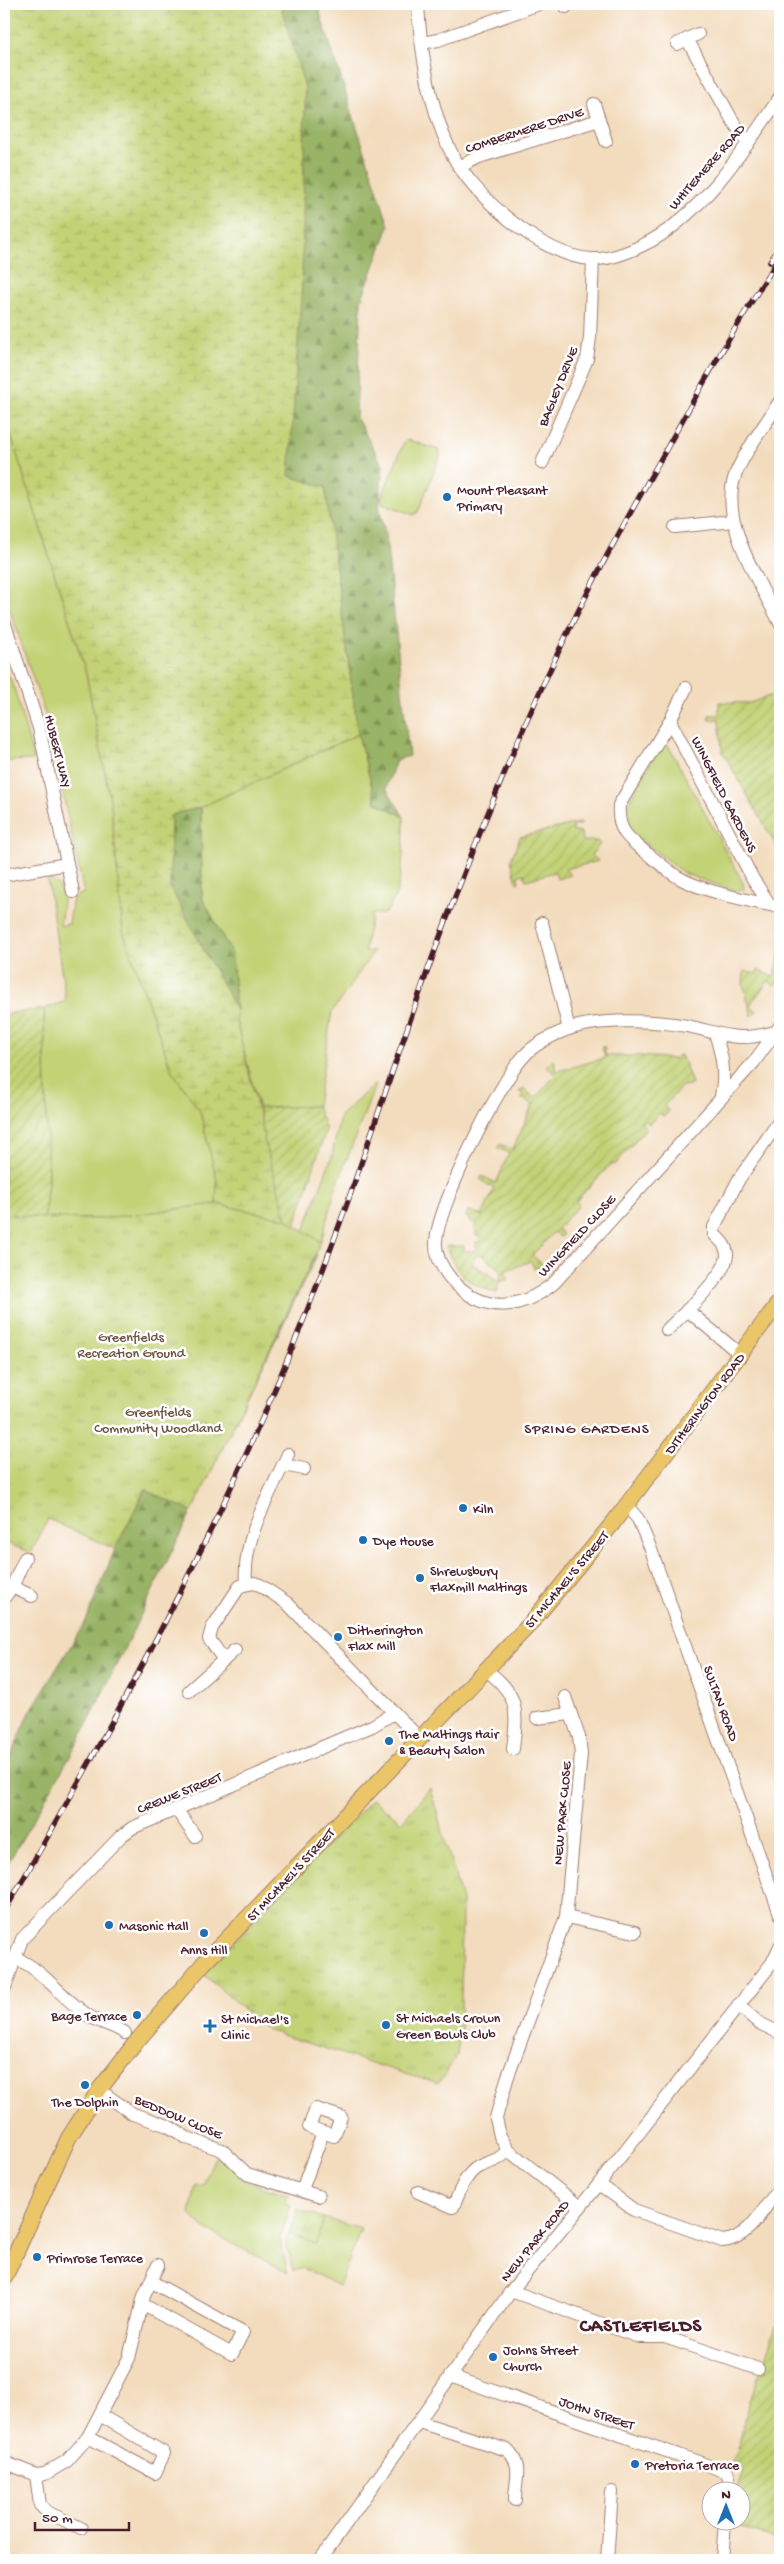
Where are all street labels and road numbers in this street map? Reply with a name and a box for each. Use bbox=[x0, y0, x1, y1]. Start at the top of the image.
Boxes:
street label: COMBERMERE DRIVE bbox=[464, 104, 587, 158]
street label: WHITEMERE ROAD bbox=[666, 121, 750, 214]
street label: BAGLEY DRIVE bbox=[535, 344, 583, 430]
street label: HUBERT WAY bbox=[39, 713, 74, 790]
street label: WINGFIELD GARDENS bbox=[686, 734, 760, 856]
street label: WINGFIELD CLOSE bbox=[535, 1191, 621, 1281]
street label: DITHERINGTON ROAD bbox=[662, 1350, 750, 1459]
street label: ST MICHAEL'S STREET bbox=[522, 1528, 614, 1633]
street label: SULTAN ROAD bbox=[698, 1664, 741, 1745]
street label: NEW PARK CLOSE bbox=[550, 1760, 577, 1866]
street label: CREWE STREET bbox=[135, 1769, 225, 1819]
street label: ST MICHAEL'S STREET bbox=[244, 1825, 340, 1926]
street label: BEDDOW CLOSE bbox=[130, 2092, 226, 2145]
street label: NEW PARK ROAD bbox=[498, 2196, 575, 2286]
street label: JOHN STREET bbox=[556, 2394, 637, 2435]

